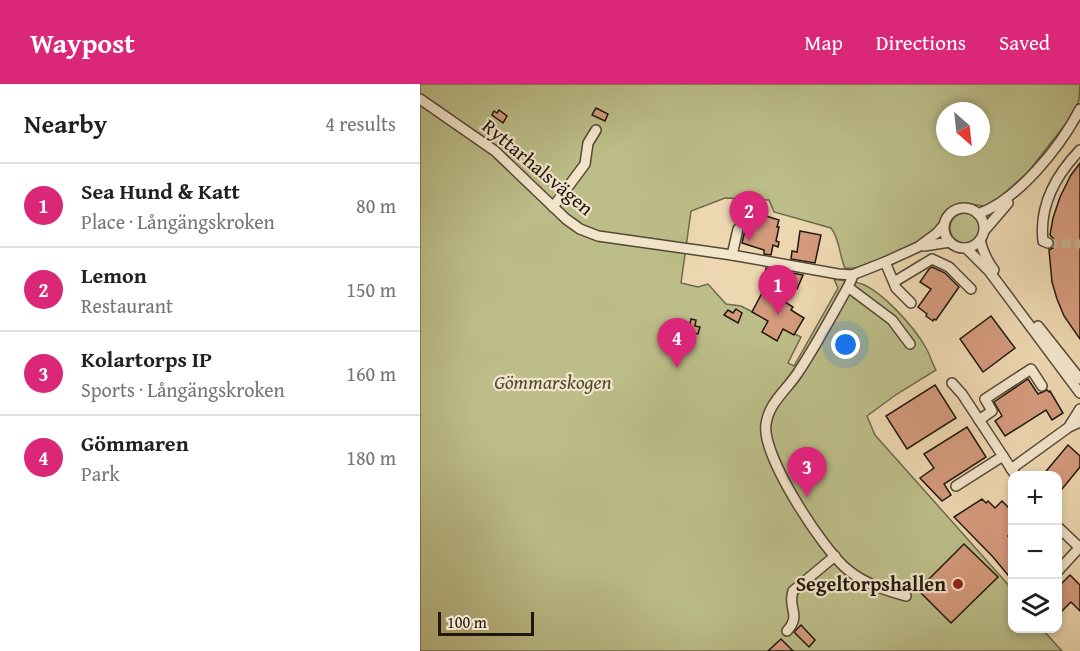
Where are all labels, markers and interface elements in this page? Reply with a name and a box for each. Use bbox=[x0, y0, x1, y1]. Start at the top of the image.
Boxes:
text: Waypost bbox=[30, 22, 135, 63]
text: Map bbox=[804, 27, 843, 58]
text: Directions bbox=[876, 27, 966, 58]
text: Saved bbox=[999, 27, 1050, 58]
north arrow bbox=[936, 102, 990, 156]
text: Nearby bbox=[24, 104, 107, 143]
text: 4 results bbox=[325, 109, 396, 138]
street label: Ryttarhalsvägen bbox=[476, 111, 600, 222]
text: Sea Hund & Katt bbox=[81, 175, 240, 207]
text: 1 bbox=[38, 191, 49, 220]
text: 80 m bbox=[356, 191, 396, 220]
pin: 2 bbox=[730, 192, 768, 241]
text: Place · Långängskroken bbox=[81, 207, 275, 236]
text: Lemon bbox=[81, 259, 147, 291]
pin: 1 bbox=[758, 266, 798, 315]
text: 2 bbox=[38, 275, 49, 304]
text: 150 m bbox=[346, 275, 396, 304]
text: Restaurant bbox=[81, 291, 173, 320]
pin: 4 bbox=[658, 318, 696, 368]
your location bbox=[831, 330, 860, 359]
text: Kolartorps IP bbox=[81, 343, 212, 375]
text: 3 bbox=[38, 359, 49, 388]
text: 160 m bbox=[346, 359, 396, 388]
park label: Gömmarskogen bbox=[494, 367, 612, 396]
text: Sports · Långängskroken bbox=[81, 375, 285, 404]
text: Gömmaren bbox=[81, 427, 189, 459]
text: 4 bbox=[38, 443, 49, 472]
text: 180 m bbox=[346, 443, 396, 472]
pin: 3 bbox=[788, 448, 826, 497]
text: Park bbox=[81, 459, 120, 488]
map controls bbox=[1008, 471, 1062, 633]
button: + bbox=[1008, 471, 1062, 525]
button: − bbox=[1008, 525, 1062, 579]
place label: Segeltorpshallen bbox=[796, 569, 946, 598]
marker: Segeltorpshallen bbox=[951, 577, 965, 591]
button: layers bbox=[1008, 579, 1062, 633]
scale bar bbox=[438, 609, 534, 636]
text: 100 m bbox=[447, 610, 487, 634]

